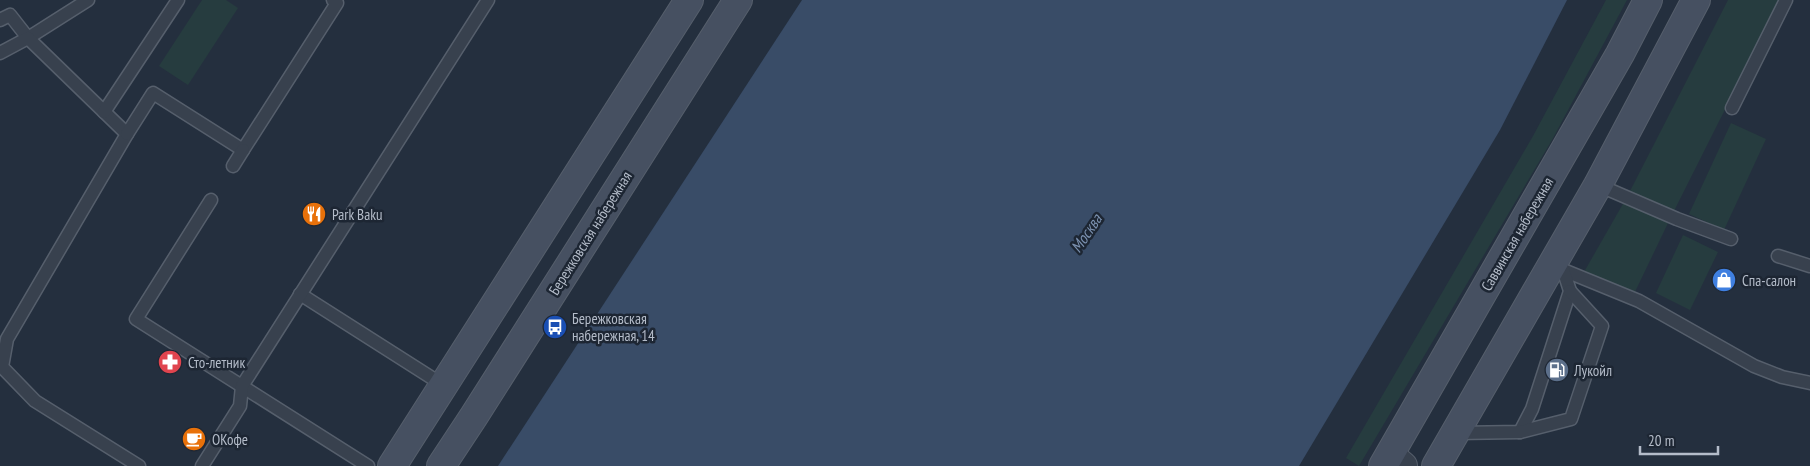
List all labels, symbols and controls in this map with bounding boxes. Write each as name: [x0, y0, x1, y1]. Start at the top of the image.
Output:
street label: Бережковская набережная: [544, 168, 636, 298]
street label: Саввинская набережная: [1477, 173, 1557, 294]
restaurant icon: Park Baku: [301, 201, 327, 227]
place label: Park Baku: [332, 205, 383, 224]
water label: Москва: [1066, 209, 1107, 256]
shop icon: Спа-салон: [1711, 267, 1737, 293]
place label: Спа-салон: [1742, 271, 1796, 290]
place label: Бережковская набережная, 14: [572, 309, 655, 345]
bus stop icon: Бережковская набережная, 14: [542, 314, 568, 340]
pharmacy icon: Сто-летник: [157, 349, 183, 375]
place label: Сто-летник: [188, 353, 245, 372]
fuel station icon: Лукойл: [1544, 357, 1570, 383]
place label: Лукойл: [1573, 361, 1612, 380]
scale bar: [1640, 424, 1718, 456]
cafe icon: ОКофе: [181, 426, 207, 452]
place label: ОКофе: [212, 430, 248, 449]
text: 20 m: [1648, 431, 1674, 450]

